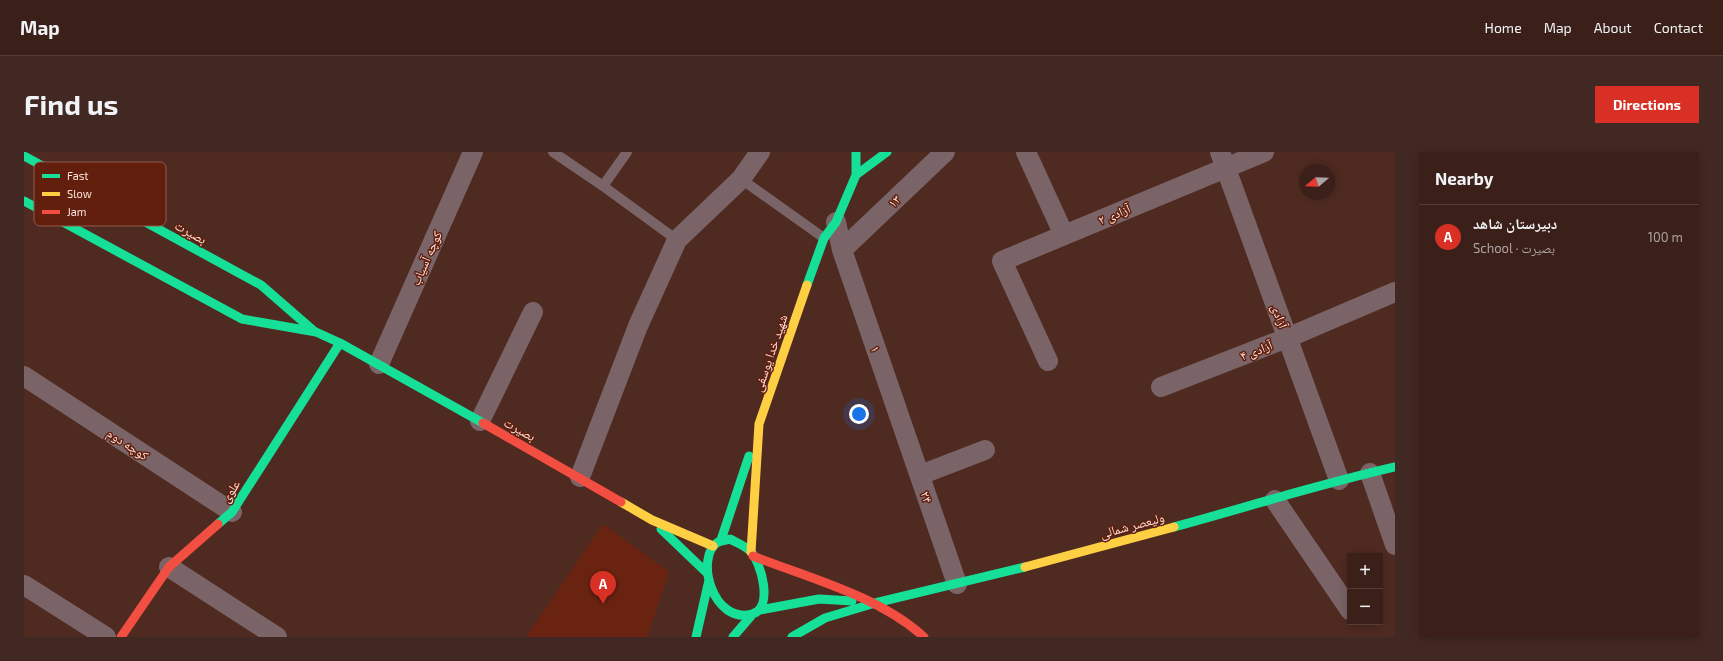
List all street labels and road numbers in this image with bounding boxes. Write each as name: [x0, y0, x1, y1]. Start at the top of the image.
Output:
street label: ۱۳: [884, 191, 904, 211]
street label: آزادی ۲: [1096, 200, 1134, 229]
street label: بصیرت: [172, 217, 210, 248]
street label: کوچه آسیاب: [407, 228, 446, 288]
street label: آزادی: [1267, 302, 1292, 331]
street label: شهید خدا یوسفی: [749, 312, 792, 394]
street label: آزادی ۴: [1238, 336, 1275, 364]
street label: ۱: [867, 344, 885, 354]
street label: بصیرت: [501, 414, 539, 445]
street label: کوچه دوم: [104, 425, 152, 464]
street label: علوی: [217, 476, 244, 506]
street label: ۲۴: [918, 489, 937, 505]
street label: ولیعصر شمالی: [1098, 509, 1166, 542]

